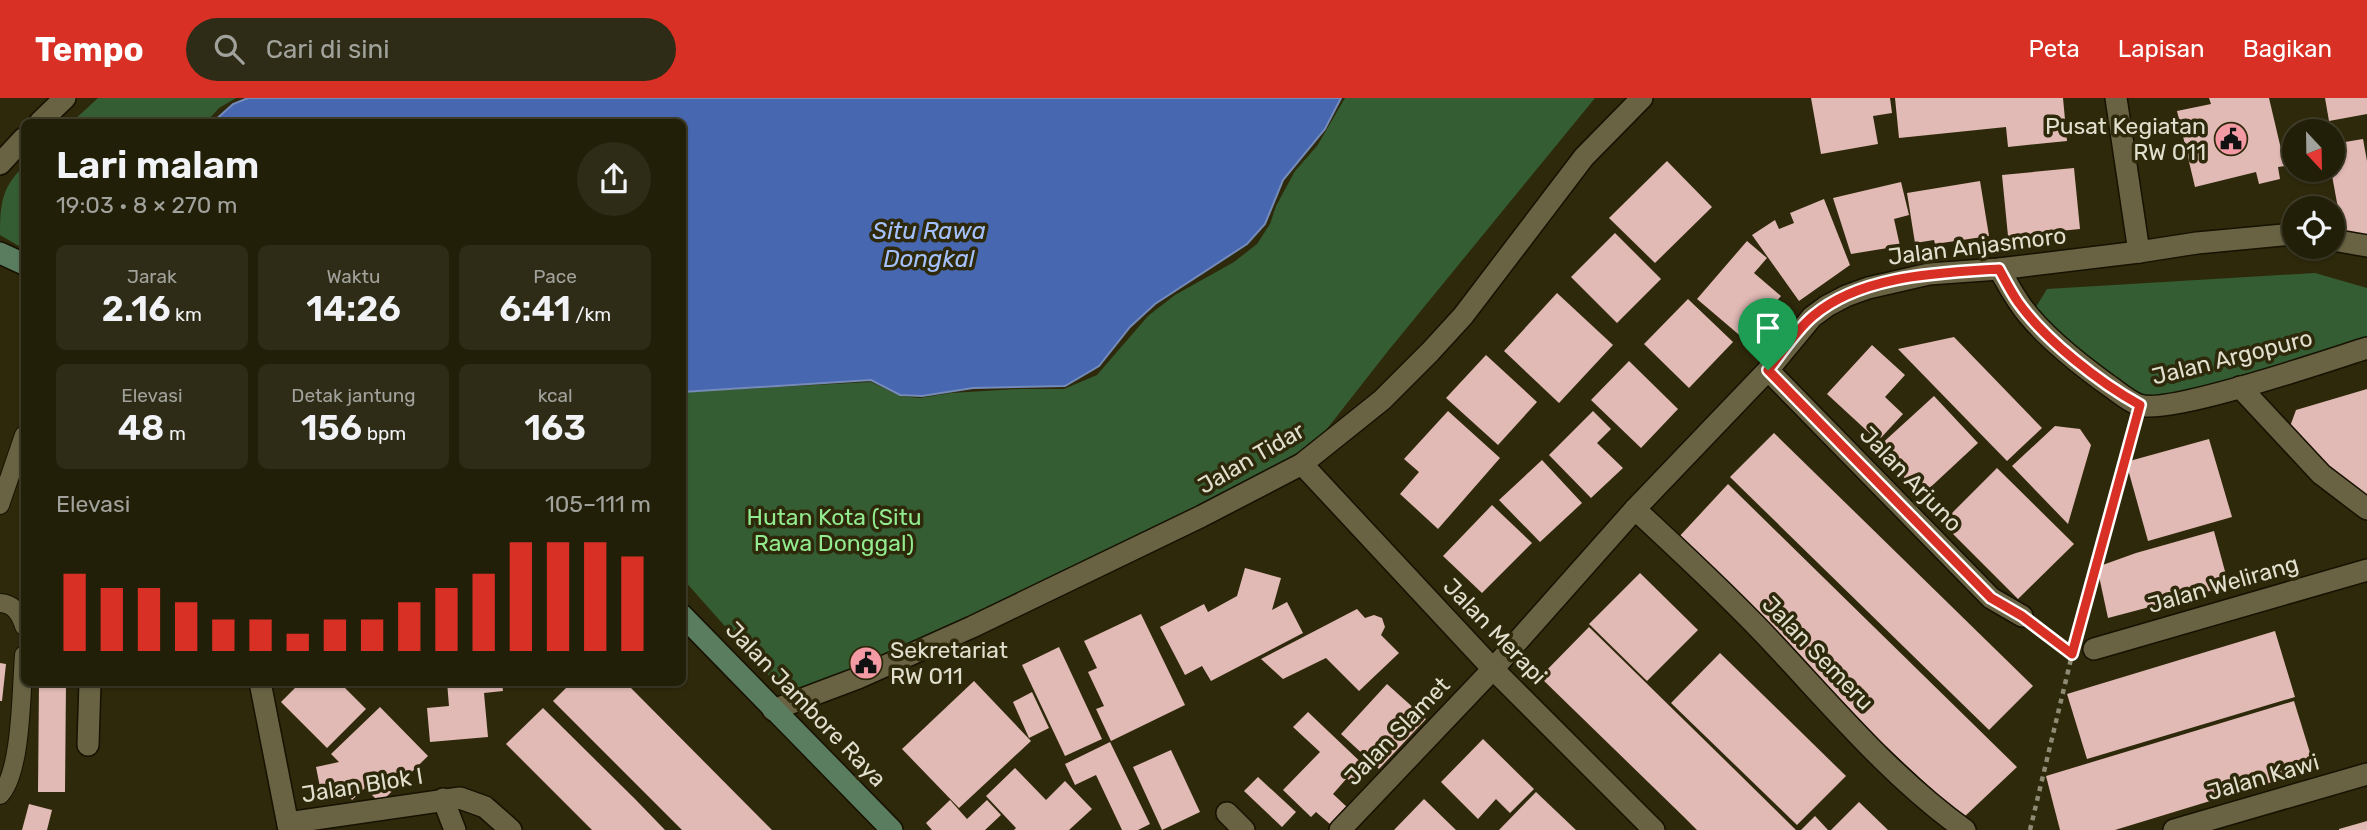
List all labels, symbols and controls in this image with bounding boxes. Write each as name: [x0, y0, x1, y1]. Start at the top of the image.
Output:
search box: [186, 18, 676, 81]
text: Tempo: [35, 30, 144, 69]
icon: search: [210, 30, 248, 68]
text: Cari di sini: [266, 34, 390, 65]
text: Peta: [2028, 35, 2080, 63]
text: Lapisan: [2118, 35, 2205, 63]
text: Bagikan: [2243, 35, 2332, 63]
place label: Pusat Kegiatan RW 011: [2045, 112, 2206, 166]
north arrow: [2282, 119, 2345, 182]
map controls: [2282, 119, 2345, 259]
public building icon: Pusat Kegiatan RW 011: [2212, 120, 2250, 158]
text: Lari malam: [56, 142, 259, 188]
button: share: [577, 142, 651, 216]
text: 19:03 · 8 × 270 m: [56, 191, 237, 219]
button: locate: [2282, 196, 2345, 259]
water label: Situ Rawa Dongkal: [872, 217, 986, 273]
street label: Jalan Anjasmoro: [1886, 221, 2068, 271]
text: Jarak: [127, 265, 177, 288]
text: Waktu: [327, 265, 380, 288]
text: Pace: [533, 265, 577, 288]
text: 2.16: [102, 288, 170, 330]
text: 14:26: [306, 288, 401, 330]
text: 6:41: [499, 288, 571, 330]
pin: [1738, 298, 1798, 370]
text: km: [170, 303, 202, 326]
text: /km: [571, 303, 611, 326]
icon: arrive: [1749, 309, 1787, 347]
street label: Jalan Argopuro: [2149, 324, 2315, 390]
text: Elevasi: [121, 384, 183, 407]
text: Detak jantung: [291, 384, 416, 407]
text: kcal: [538, 384, 573, 407]
text: 48: [118, 407, 164, 449]
text: 156: [301, 407, 362, 449]
text: 163: [524, 407, 586, 449]
street label: Jalan Tidar: [1193, 416, 1309, 500]
street label: Jalan Arjuno: [1854, 421, 1968, 537]
text: m: [164, 422, 186, 445]
text: bpm: [362, 422, 406, 445]
text: Elevasi: [56, 490, 130, 518]
text: 105–111 m: [545, 490, 651, 518]
park label: Hutan Kota (Situ Rawa Donggal): [746, 503, 922, 557]
street label: Jalan Welirang: [2144, 549, 2302, 619]
street label: Jalan Merapi: [1437, 572, 1553, 690]
street label: Jalan Semeru: [1756, 590, 1880, 716]
street label: Jalan Jambore Raya: [720, 615, 892, 793]
place label: Sekretariat RW 011: [890, 636, 1008, 690]
public building icon: Sekretariat RW 011: [847, 644, 885, 682]
street label: Jalan Slamet: [1338, 671, 1456, 791]
street label: Jalan Kawi: [2204, 748, 2322, 806]
street label: Jalan Blok I: [299, 762, 425, 808]

